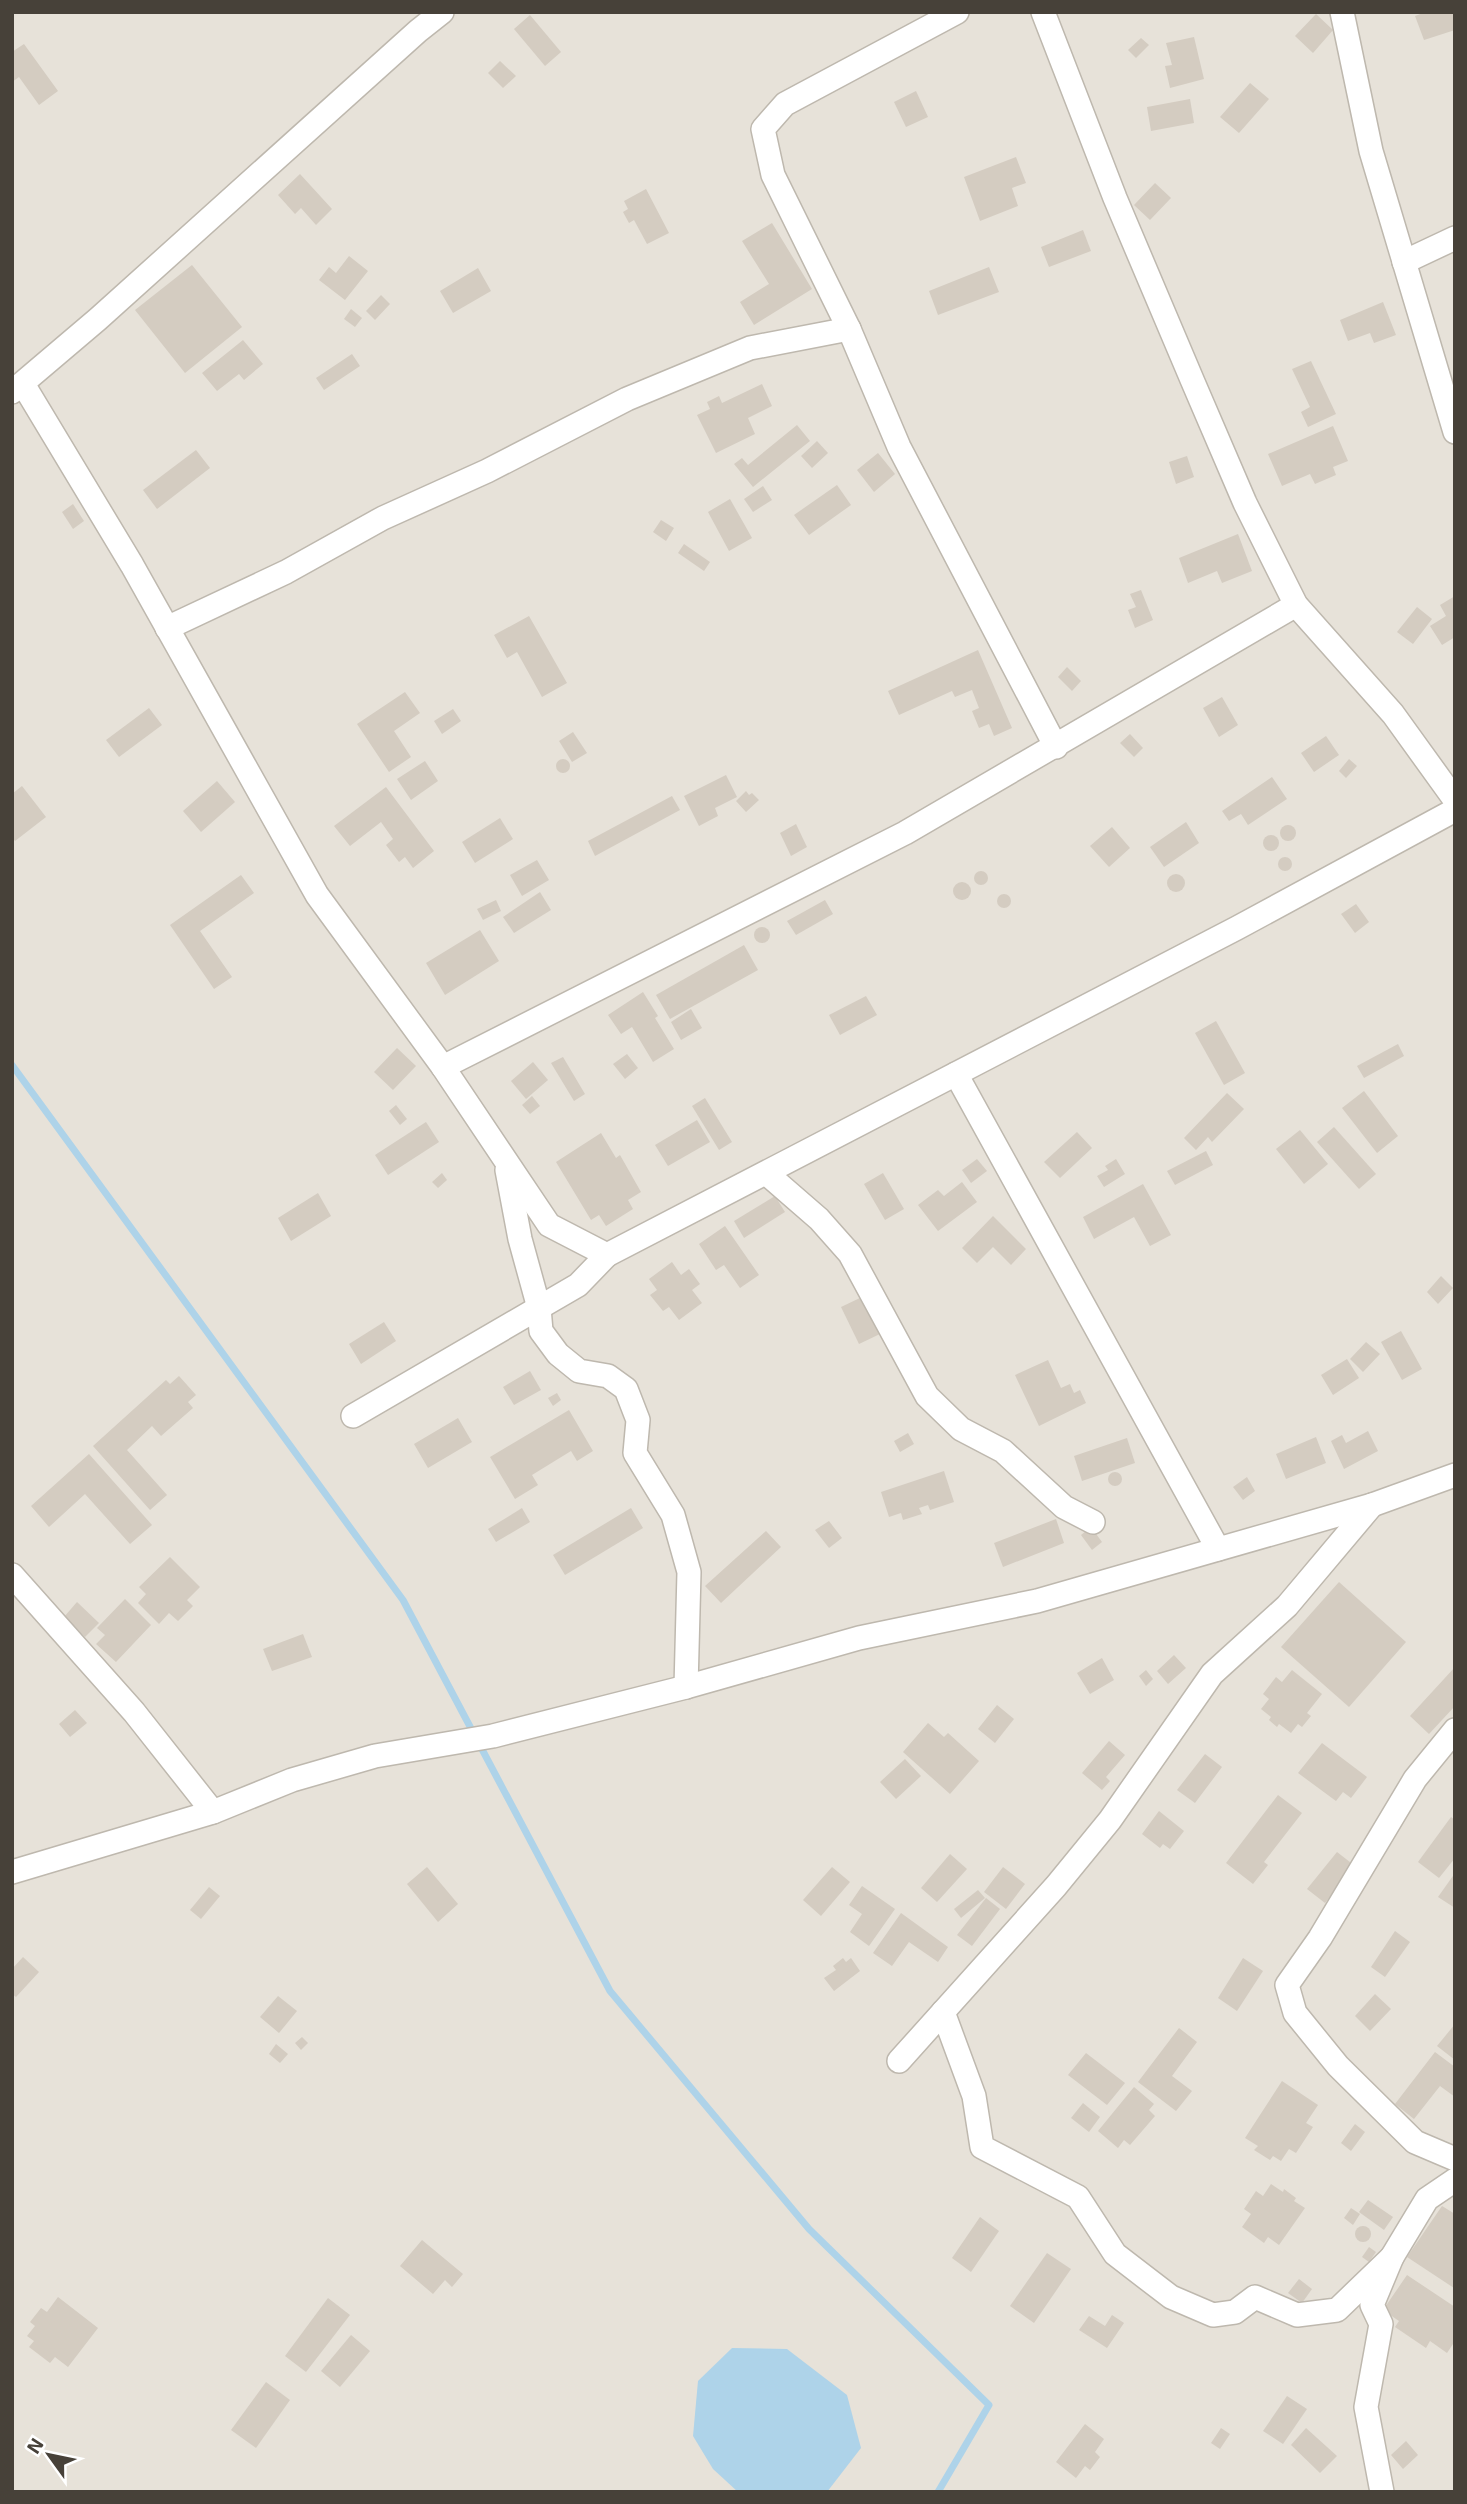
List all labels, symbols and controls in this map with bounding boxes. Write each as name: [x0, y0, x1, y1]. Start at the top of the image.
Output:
north arrow: [14, 2420, 84, 2490]
text: N: [21, 2433, 48, 2457]

